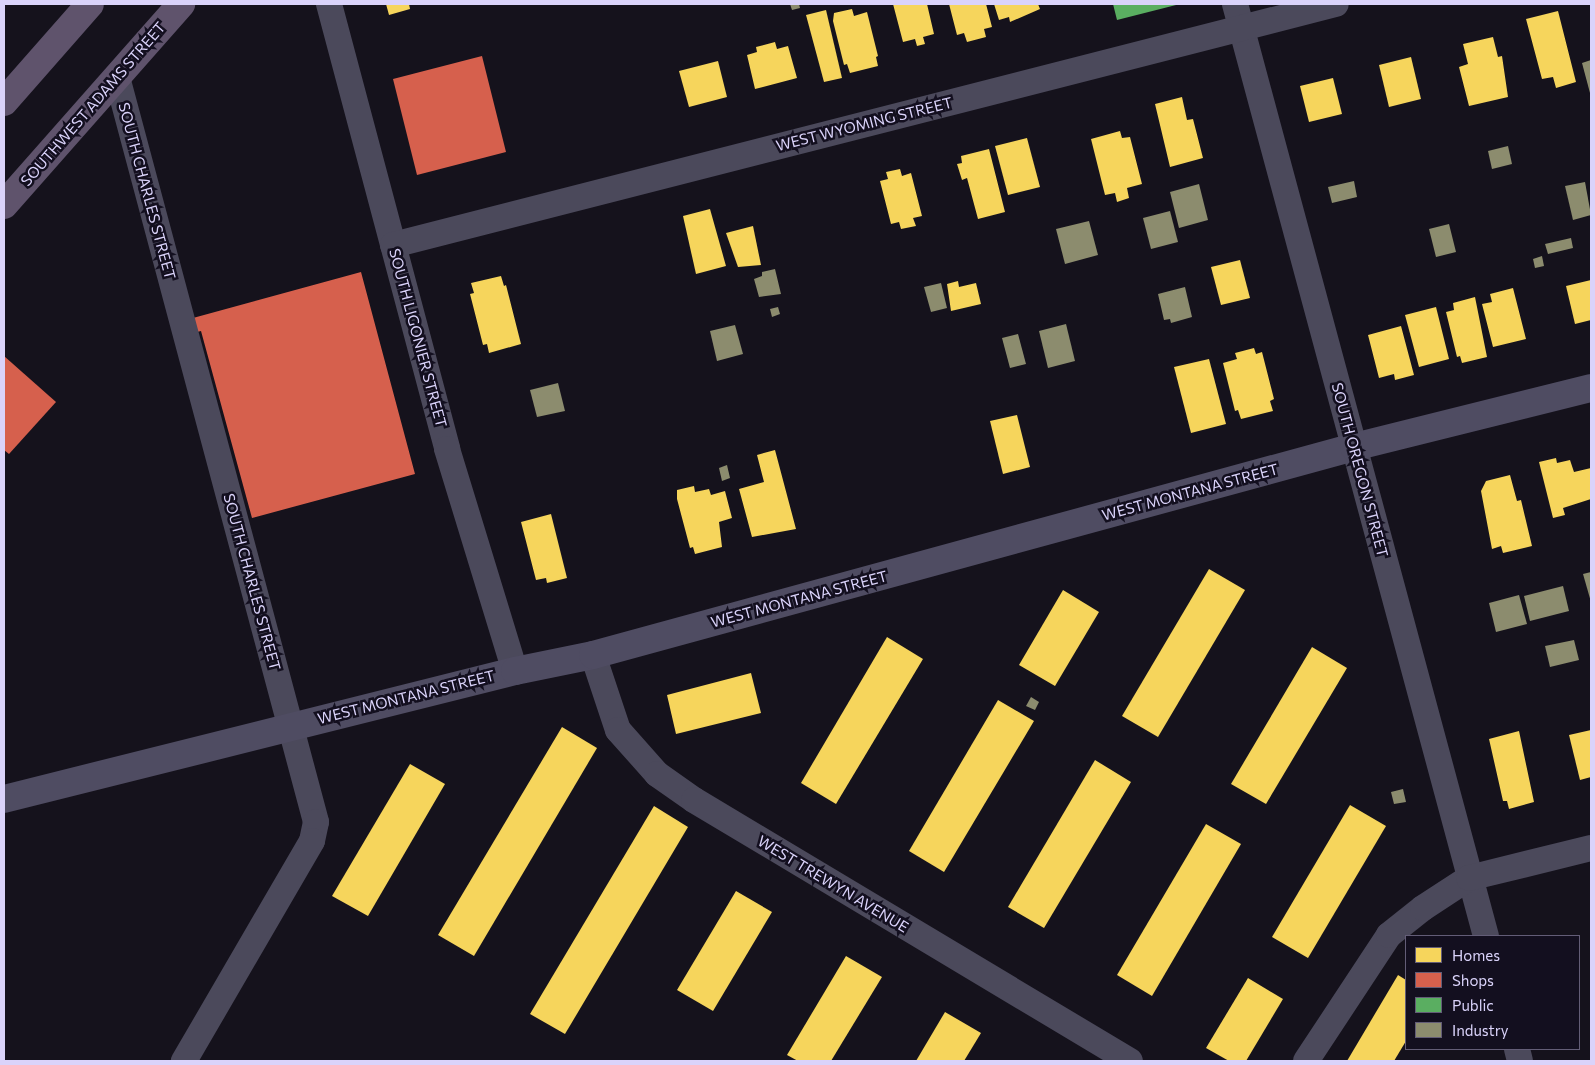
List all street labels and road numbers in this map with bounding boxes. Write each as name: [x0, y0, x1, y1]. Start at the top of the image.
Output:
street label: SOUTHWEST ADAMS STREET: [17, 18, 169, 190]
street label: WEST WYOMING STREET: [774, 93, 954, 155]
street label: SOUTH CHARLES STREET: [115, 101, 179, 281]
street label: SOUTH LIGONIER STREET: [385, 246, 451, 430]
street label: SOUTH OREGON STREET: [1328, 381, 1392, 559]
street label: WEST MONTANA STREET: [1100, 460, 1280, 524]
street label: SOUTH CHARLES STREET: [220, 492, 284, 672]
street label: WEST MONTANA STREET: [709, 567, 889, 631]
street label: WEST MONTANA STREET: [316, 666, 496, 728]
street label: WEST TREWYN AVENUE: [754, 832, 912, 936]

